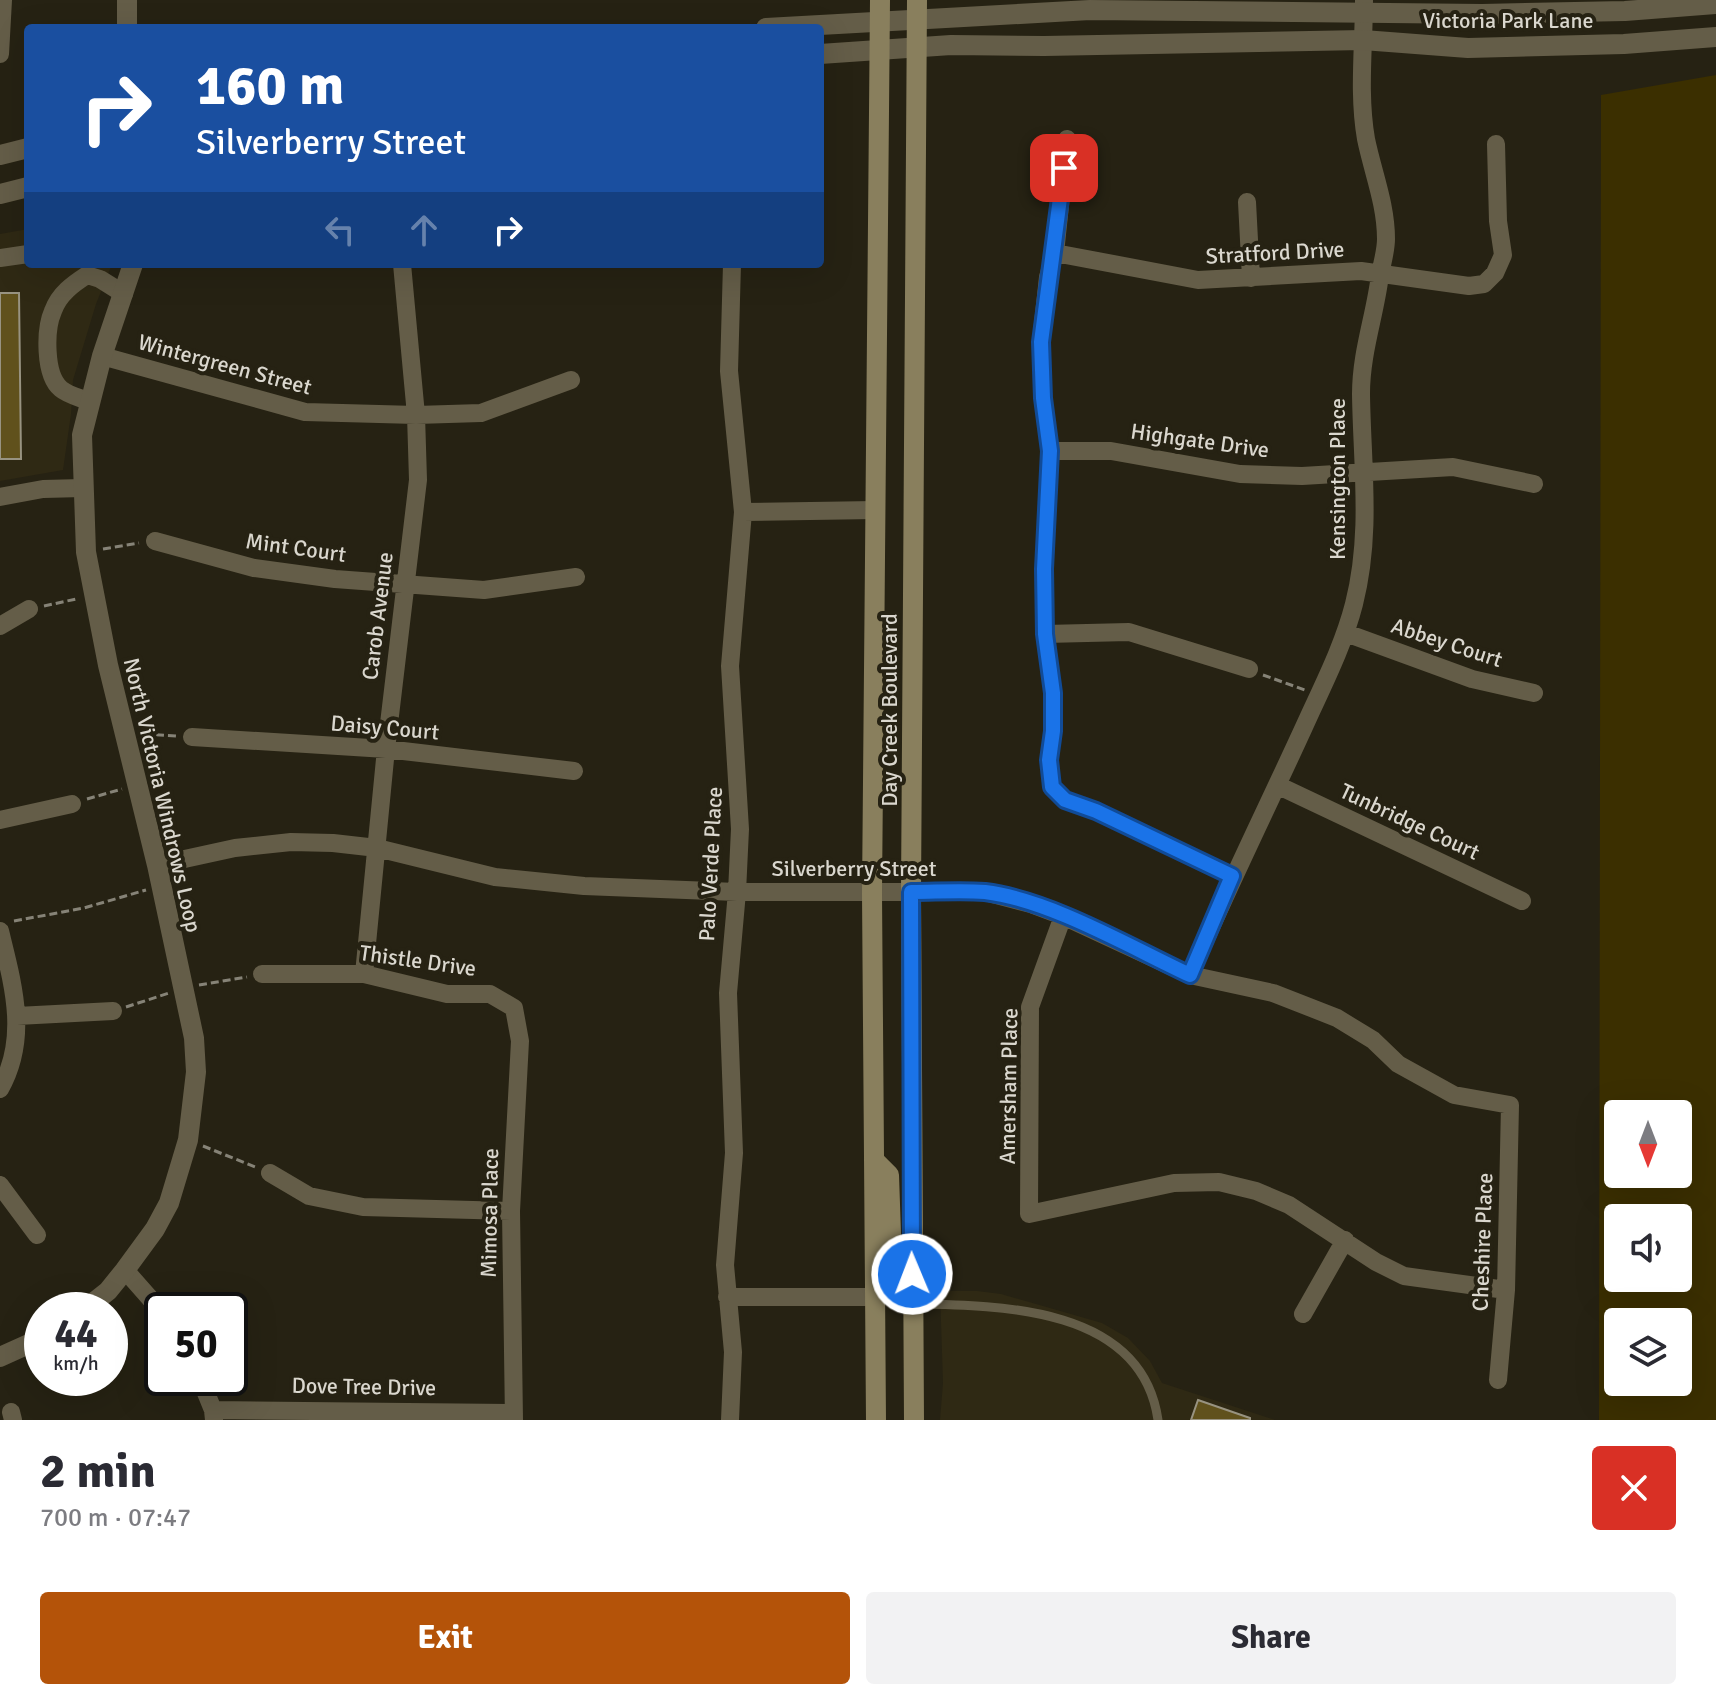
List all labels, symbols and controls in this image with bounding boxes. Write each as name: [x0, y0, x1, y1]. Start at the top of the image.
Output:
street label: Victoria Park Lane: [1423, 7, 1593, 34]
text: 160 m: [196, 51, 344, 120]
icon: right: [64, 56, 168, 160]
text: Silverberry Street: [196, 120, 466, 165]
pin: [1030, 134, 1098, 202]
icon: arrive: [1042, 146, 1086, 190]
icon: left: [318, 208, 362, 252]
icon: ahead: [402, 208, 446, 252]
icon: right: [486, 208, 530, 252]
street label: Stratford Drive: [1205, 235, 1345, 270]
street label: Wintergreen Street: [135, 328, 315, 401]
street label: Kensington Place: [1324, 398, 1351, 560]
street label: Highgate Drive: [1129, 417, 1271, 464]
street label: Mint Court: [244, 527, 348, 568]
street label: Carob Avenue: [356, 551, 399, 682]
street label: Abbey Court: [1388, 612, 1506, 673]
street label: Day Creek Boulevard: [876, 613, 903, 807]
street label: North Victoria Windrows Loop: [118, 655, 207, 935]
street label: Daisy Court: [330, 709, 441, 746]
street label: Tunbridge Court: [1336, 777, 1484, 866]
street label: Palo Verde Place: [693, 786, 728, 942]
street label: Silverberry Street: [771, 855, 937, 882]
street label: Thistle Drive: [358, 939, 478, 982]
street label: Amersham Place: [994, 1008, 1023, 1164]
north arrow: [1604, 1100, 1692, 1188]
map controls: [1604, 1100, 1692, 1396]
street label: Mimosa Place: [475, 1148, 504, 1278]
street label: Cheshire Place: [1467, 1172, 1498, 1312]
button: sound: [1604, 1204, 1692, 1292]
position arrow: [870, 1232, 954, 1316]
speed limit sign: 50: [144, 1292, 248, 1396]
button: layers: [1604, 1308, 1692, 1396]
text: 44: [54, 1309, 98, 1359]
text: km/h: [53, 1351, 99, 1376]
street label: Dove Tree Drive: [291, 1372, 436, 1401]
text: 2 min: [40, 1442, 156, 1501]
button: close: [1592, 1446, 1676, 1530]
text: 700 m · 07:47: [40, 1502, 191, 1534]
button: Exit: [40, 1592, 850, 1684]
button: Share: [866, 1592, 1676, 1684]

